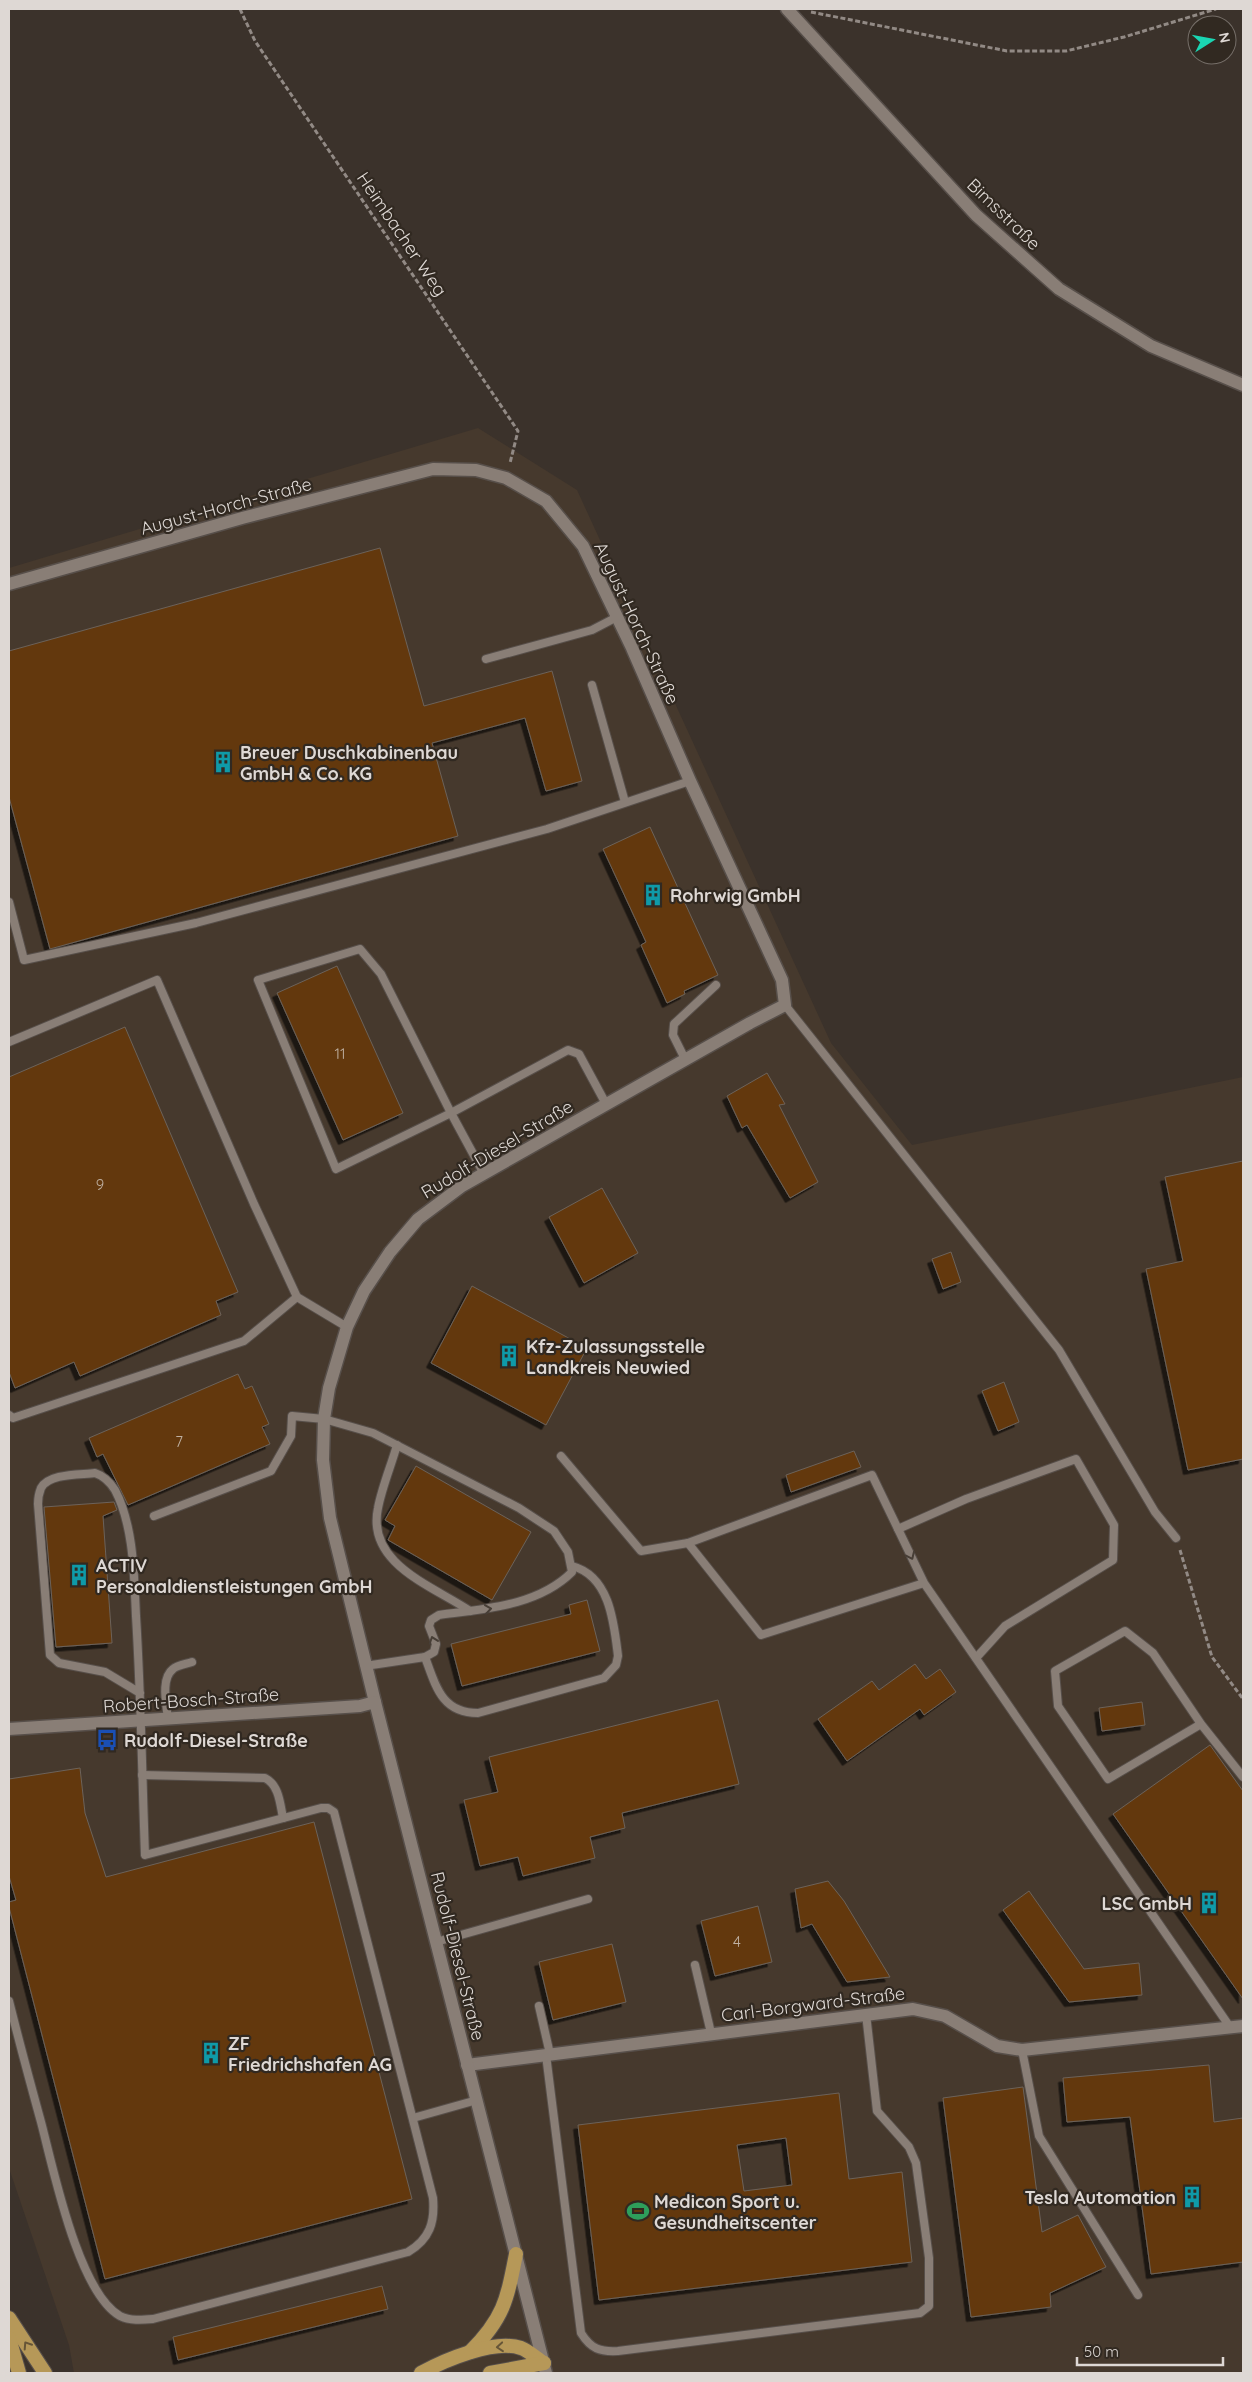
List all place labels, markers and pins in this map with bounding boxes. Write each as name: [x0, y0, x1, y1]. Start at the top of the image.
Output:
place label: Breuer Duschkabinenbau GmbH & Co. KG: [240, 741, 458, 785]
building icon: Breuer Duschkabinenbau GmbH & Co. KG: [210, 749, 236, 775]
building icon: Rohrwig GmbH: [640, 882, 666, 908]
place label: Rohrwig GmbH: [670, 884, 801, 907]
place label: Kfz-Zulassungsstelle Landkreis Neuwied: [526, 1335, 705, 1379]
building icon: Kfz-Zulassungsstelle Landkreis Neuwied: [496, 1343, 522, 1369]
place label: ACTIV Personaldienstleistungen GmbH: [96, 1554, 372, 1598]
building icon: ACTIV Personaldienstleistungen GmbH: [66, 1562, 92, 1588]
bus stop icon: Rudolf-Diesel-Straße: [94, 1727, 120, 1753]
place label: Rudolf-Diesel-Straße: [124, 1729, 308, 1752]
building icon: LSC GmbH: [1196, 1890, 1222, 1916]
place label: LSC GmbH: [1101, 1892, 1192, 1915]
place label: ZF Friedrichshafen AG: [228, 2032, 392, 2076]
building icon: ZF Friedrichshafen AG: [198, 2040, 224, 2066]
building icon: Tesla Automation: [1179, 2184, 1205, 2210]
place label: Tesla Automation: [1025, 2186, 1176, 2209]
place label: Medicon Sport u. Gesundheitscenter: [654, 2190, 817, 2234]
sports icon: Medicon Sport u. Gesundheitscenter: [625, 2198, 651, 2224]

